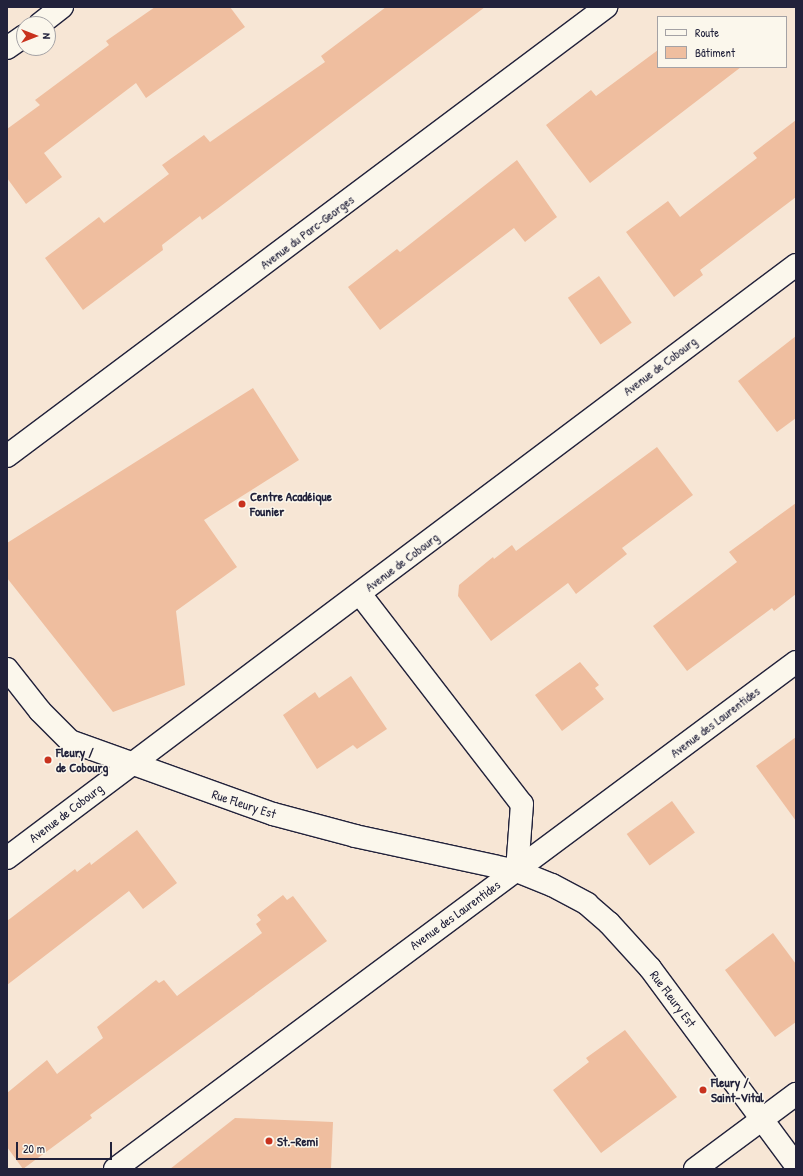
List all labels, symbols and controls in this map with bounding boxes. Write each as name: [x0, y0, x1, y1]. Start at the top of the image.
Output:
north arrow: [16, 16, 56, 56]
legend: [657, 16, 787, 68]
text: Route: [695, 24, 719, 41]
text: N: [40, 33, 54, 39]
text: Bâtiment: [695, 44, 735, 61]
street label: Avenue du Parc-Georges: [257, 192, 357, 272]
street label: Avenue de Cobourg: [620, 333, 700, 399]
place label: Centre Acadéique Founier: [250, 489, 332, 520]
marker: Centre Acadéique Founier: [237, 499, 247, 509]
street label: Avenue de Cobourg: [362, 529, 442, 595]
street label: Avenue des Laurentides: [667, 683, 763, 761]
place label: Fleury / de Cobourg: [56, 745, 108, 776]
marker: Fleury / de Cobourg: [43, 755, 53, 765]
street label: Avenue de Cobourg: [26, 780, 106, 846]
street label: Rue Fleury Est: [210, 786, 278, 822]
street label: Avenue des Laurentides: [407, 877, 503, 953]
street label: Rue Fleury Est: [647, 968, 699, 1030]
place label: Fleury / Saint-Vital: [711, 1075, 764, 1106]
marker: Fleury / Saint-Vital: [698, 1085, 708, 1095]
place label: St.-Remi: [277, 1133, 318, 1149]
scale bar: [18, 1134, 114, 1160]
marker: St.-Remi: [264, 1136, 274, 1146]
text: 20 m: [23, 1140, 45, 1157]

